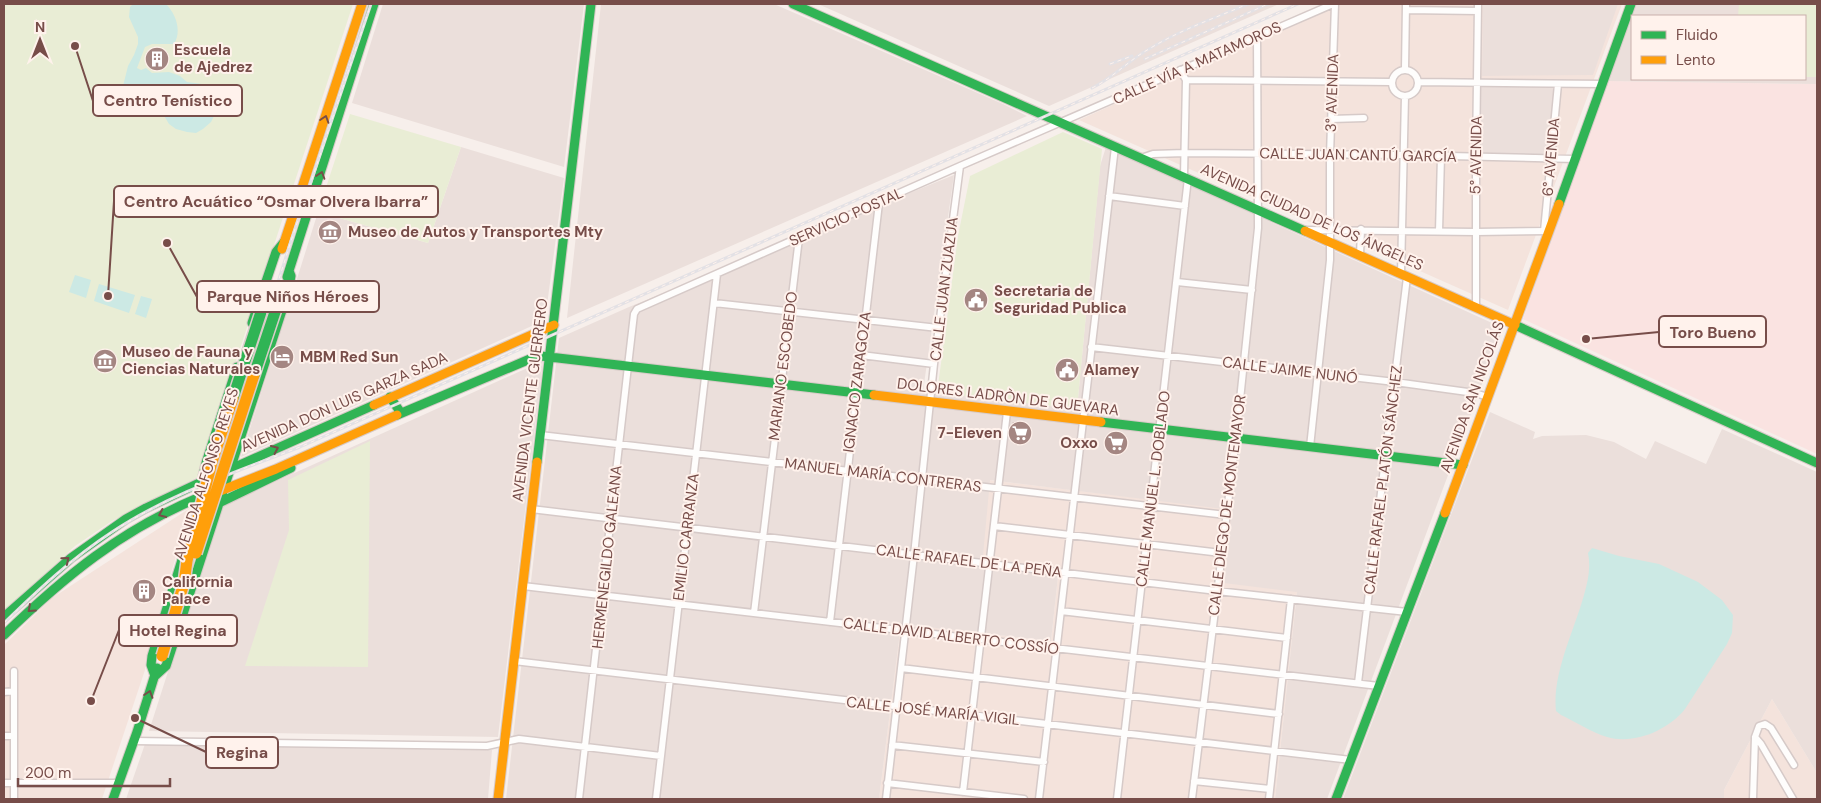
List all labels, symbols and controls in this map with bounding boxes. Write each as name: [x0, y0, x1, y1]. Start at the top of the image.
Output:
north arrow: [15, 15, 65, 65]
legend: [1631, 15, 1806, 80]
street label: CALLE VÍA A MATAMOROS: [1110, 17, 1285, 109]
text: N: [35, 18, 45, 36]
text: Fluido: [1676, 25, 1718, 45]
place label: Escuela de Ajedrez: [174, 40, 252, 77]
building icon: Escuela de Ajedrez: [144, 46, 170, 72]
text: Lento: [1676, 50, 1715, 70]
street label: 3° AVENIDA: [1321, 53, 1343, 133]
callout: Centro Tenístico: [93, 85, 242, 116]
text: Centro Tenístico: [103, 90, 233, 111]
one-way arrow: [319, 115, 329, 123]
street label: 5° AVENIDA: [1465, 115, 1487, 195]
street label: 6° AVENIDA: [1538, 117, 1564, 197]
street label: CALLE JUAN CANTÚ GARCÍA: [1259, 143, 1457, 167]
street label: AVENIDA CIUDAD DE LOS ÁNGELES: [1198, 159, 1427, 275]
one-way arrow: [315, 171, 325, 179]
street label: SERVICIO POSTAL: [786, 183, 906, 251]
callout: Centro Acuático “Osmar Olvera Ibarra”: [114, 186, 438, 217]
text: Centro Acuático “Osmar Olvera Ibarra”: [124, 191, 428, 212]
street label: CALLE JUAN ZUAZUA: [925, 216, 963, 362]
museum icon: Museo de Autos y Transportes Mty: [317, 219, 343, 245]
place label: Museo de Autos y Transportes Mty: [348, 222, 603, 242]
callout: Parque Niños Héroes: [197, 281, 379, 312]
place label: Secretaria de Seguridad Publica: [994, 281, 1127, 318]
text: Parque Niños Héroes: [207, 286, 369, 307]
public building icon: Secretaria de Seguridad Publica: [963, 287, 989, 313]
street label: MARIANO ESCOBEDO: [764, 290, 802, 442]
street label: AVENIDA VICENTE GUERRERO: [508, 297, 552, 503]
street label: IGNACIO ZARAGOZA: [838, 310, 876, 454]
callout: Toro Bueno: [1659, 316, 1766, 347]
street label: AVENIDA SAN NICOLÁS: [1435, 318, 1509, 476]
text: Toro Bueno: [1669, 322, 1757, 343]
place label: Museo de Fauna y Ciencias Naturales: [122, 342, 260, 379]
hotel icon: MBM Red Sun: [269, 344, 295, 370]
street label: AVENIDA DON LUIS GARZA SADA: [237, 347, 451, 457]
place label: MBM Red Sun: [300, 347, 399, 367]
museum icon: Museo de Fauna y Ciencias Naturales: [92, 348, 118, 374]
street label: CALLE JAIME NUNÓ: [1221, 352, 1359, 388]
public building icon: Alamey: [1054, 357, 1080, 383]
place label: Alamey: [1084, 360, 1139, 380]
street label: CALLE RAFAEL PLATÓN SÁNCHEZ: [1359, 364, 1407, 596]
street label: DOLORES LADRÒN DE GUEVARA: [896, 373, 1120, 421]
street label: AVENIDA ALFONSO REYES: [169, 385, 243, 563]
street label: CALLE MANUEL L. DOBLADO: [1131, 390, 1175, 588]
street label: CALLE DIEGO DE MONTEMAYOR: [1204, 393, 1250, 617]
supermarket icon: 7-Eleven: [1007, 420, 1033, 446]
place label: 7-Eleven: [938, 423, 1002, 443]
supermarket icon: Oxxo: [1103, 430, 1129, 456]
place label: Oxxo: [1060, 433, 1098, 453]
one-way arrow: [270, 445, 279, 455]
street label: MANUEL MARÍA CONTRERAS: [783, 453, 983, 497]
street label: HERMENEGILDO GALEANA: [587, 464, 627, 650]
street label: EMILIO CARRANZA: [668, 472, 704, 602]
one-way arrow: [158, 508, 167, 518]
street label: CALLE RAFAEL DE LA PEÑA: [875, 540, 1063, 582]
one-way arrow: [60, 558, 69, 566]
place label: California Palace: [162, 572, 233, 609]
building icon: California Palace: [131, 578, 157, 604]
one-way arrow: [27, 603, 36, 612]
street label: CALLE DAVID ALBERTO COSSÍO: [842, 613, 1060, 659]
callout: Hotel Regina: [119, 615, 237, 646]
text: Hotel Regina: [129, 620, 227, 641]
one-way arrow: [144, 690, 154, 699]
street label: CALLE JOSÉ MARÍA VIGIL: [845, 692, 1021, 730]
callout: Regina: [206, 737, 278, 768]
text: Regina: [216, 742, 268, 763]
scale bar: [18, 756, 170, 788]
text: 200 m: [25, 763, 71, 783]

